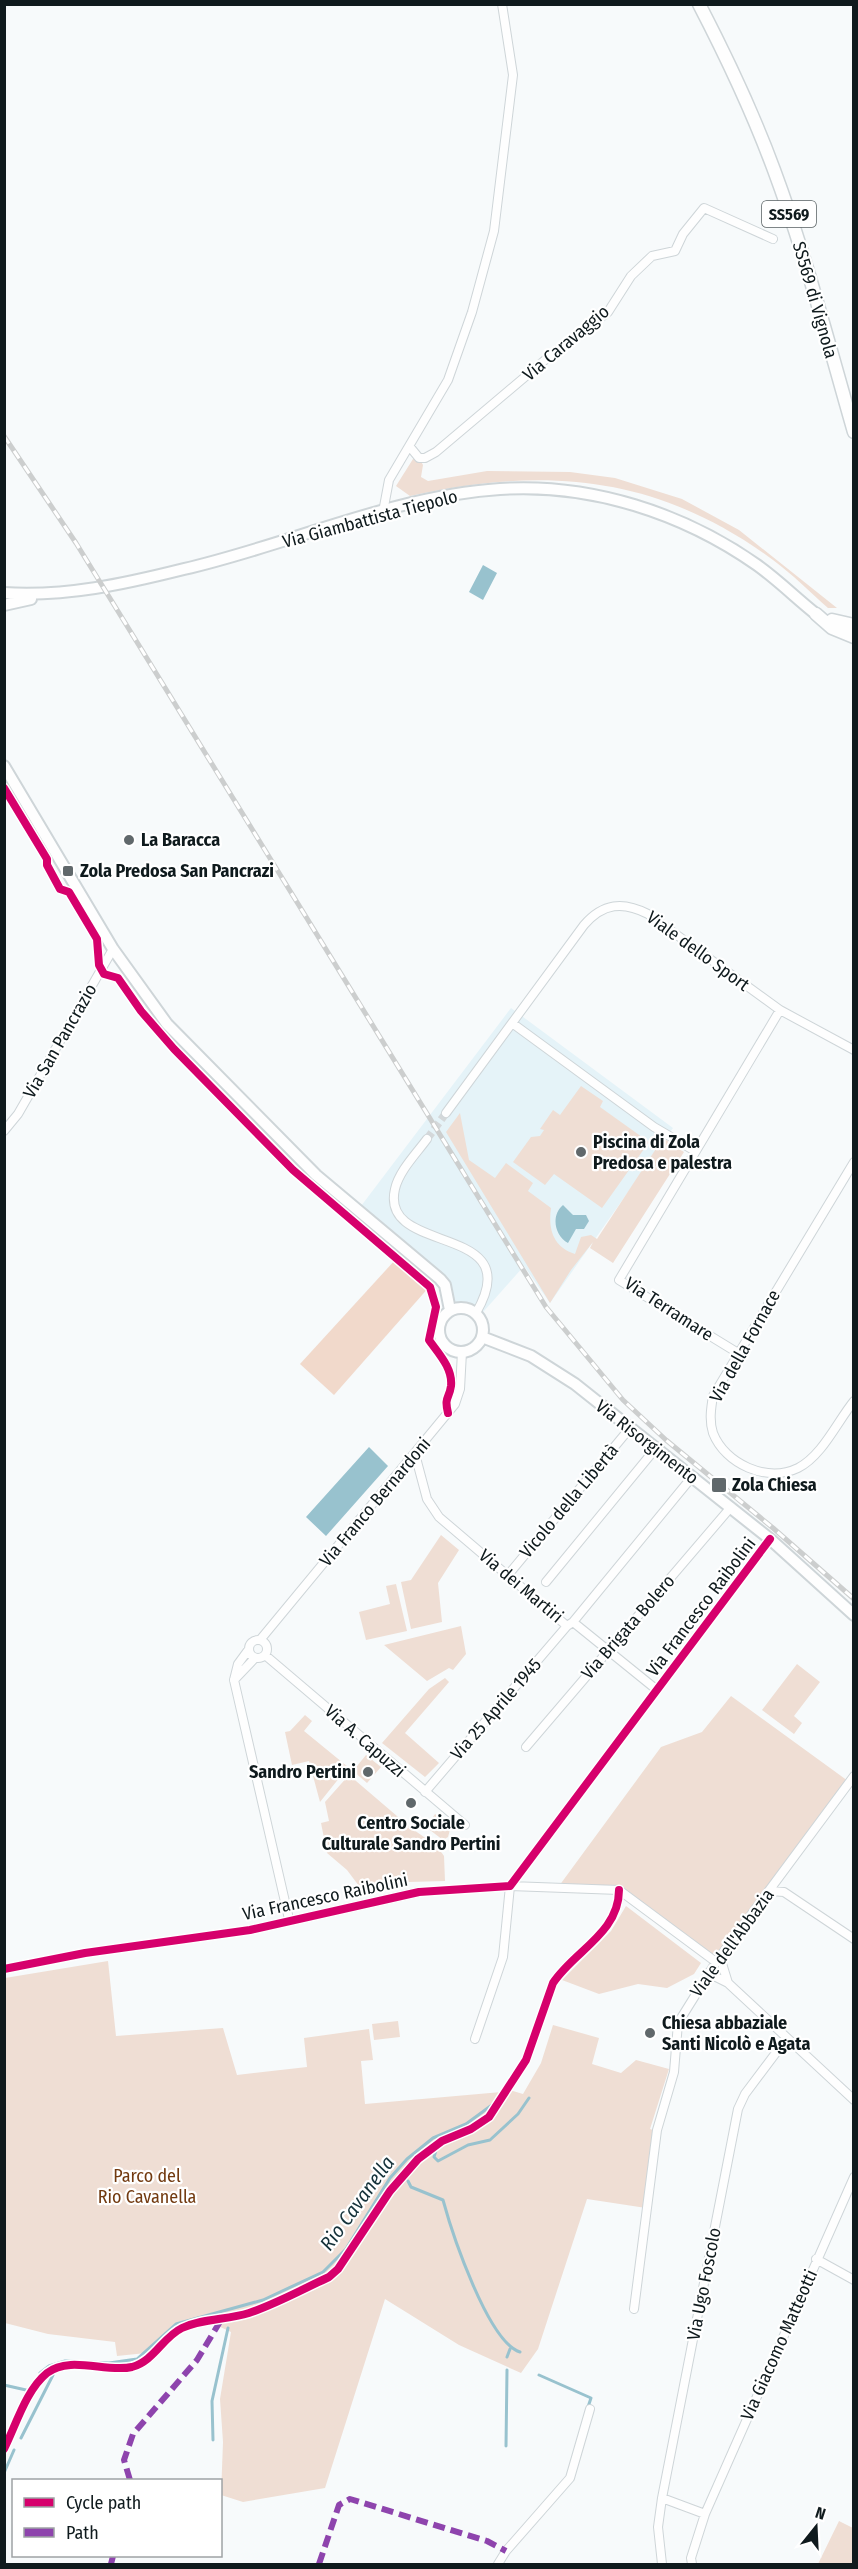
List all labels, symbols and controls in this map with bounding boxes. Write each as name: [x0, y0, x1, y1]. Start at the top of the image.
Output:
road number: SS569: [762, 201, 816, 227]
street label: SS569 di Vignola: [788, 239, 842, 361]
street label: Via Caravaggio: [518, 300, 614, 386]
street label: Via Giambattista Tiepolo: [280, 485, 460, 553]
place label: La Baracca: [141, 829, 220, 851]
marker: La Baracca: [122, 833, 136, 847]
place label: Zola Predosa San Pancrazi: [80, 860, 274, 882]
marker: Zola Predosa San Pancrazi: [61, 864, 75, 878]
street label: Viale dello Sport: [642, 906, 754, 996]
street label: Via San Pancrazio: [18, 980, 102, 1102]
place label: Piscina di Zola Predosa e palestra: [593, 1131, 732, 1174]
marker: Piscina di Zola Predosa e palestra: [574, 1145, 588, 1159]
street label: Via Terramare: [621, 1272, 717, 1346]
street label: Via della Fornace: [705, 1286, 785, 1406]
street label: Via Risorgimento: [591, 1395, 703, 1489]
street label: Via Franco Bernardoni: [315, 1433, 435, 1571]
street label: Vicolo della Libertà: [515, 1440, 623, 1562]
place label: Zola Chiesa: [732, 1474, 817, 1496]
marker: Zola Chiesa: [710, 1476, 728, 1494]
street label: Via Francesco Raibolini: [642, 1533, 760, 1681]
street label: Via dei Martiri: [474, 1544, 568, 1628]
street label: Via Brigata Bolero: [577, 1570, 679, 1684]
street label: Via 25 Aprile 1945: [446, 1654, 546, 1764]
street label: Via A. Capuzzi: [320, 1700, 410, 1782]
place label: Sandro Pertini: [249, 1761, 356, 1783]
marker: Sandro Pertini: [361, 1765, 375, 1779]
marker: Centro Sociale Culturale Sandro Pertini: [404, 1796, 418, 1810]
place label: Centro Sociale Culturale Sandro Pertini: [322, 1812, 500, 1855]
street label: Via Francesco Raibolini: [240, 1869, 410, 1925]
street label: Viale dell'Abbazia: [685, 1884, 779, 2002]
place label: Chiesa abbaziale Santi Nicolò e Agata: [662, 2012, 810, 2055]
marker: Chiesa abbaziale Santi Nicolò e Agata: [643, 2026, 657, 2040]
water label: Rio Cavanella: [315, 2151, 399, 2255]
park label: Parco del Rio Cavanella: [98, 2165, 197, 2208]
street label: Via Ugo Foscolo: [682, 2226, 726, 2342]
street label: Via Giacomo Matteotti: [736, 2266, 822, 2424]
legend: [12, 2479, 222, 2557]
text: Cycle path: [66, 2492, 141, 2514]
north arrow: [786, 2497, 846, 2557]
text: N: [813, 2503, 828, 2524]
text: Path: [66, 2522, 99, 2544]

